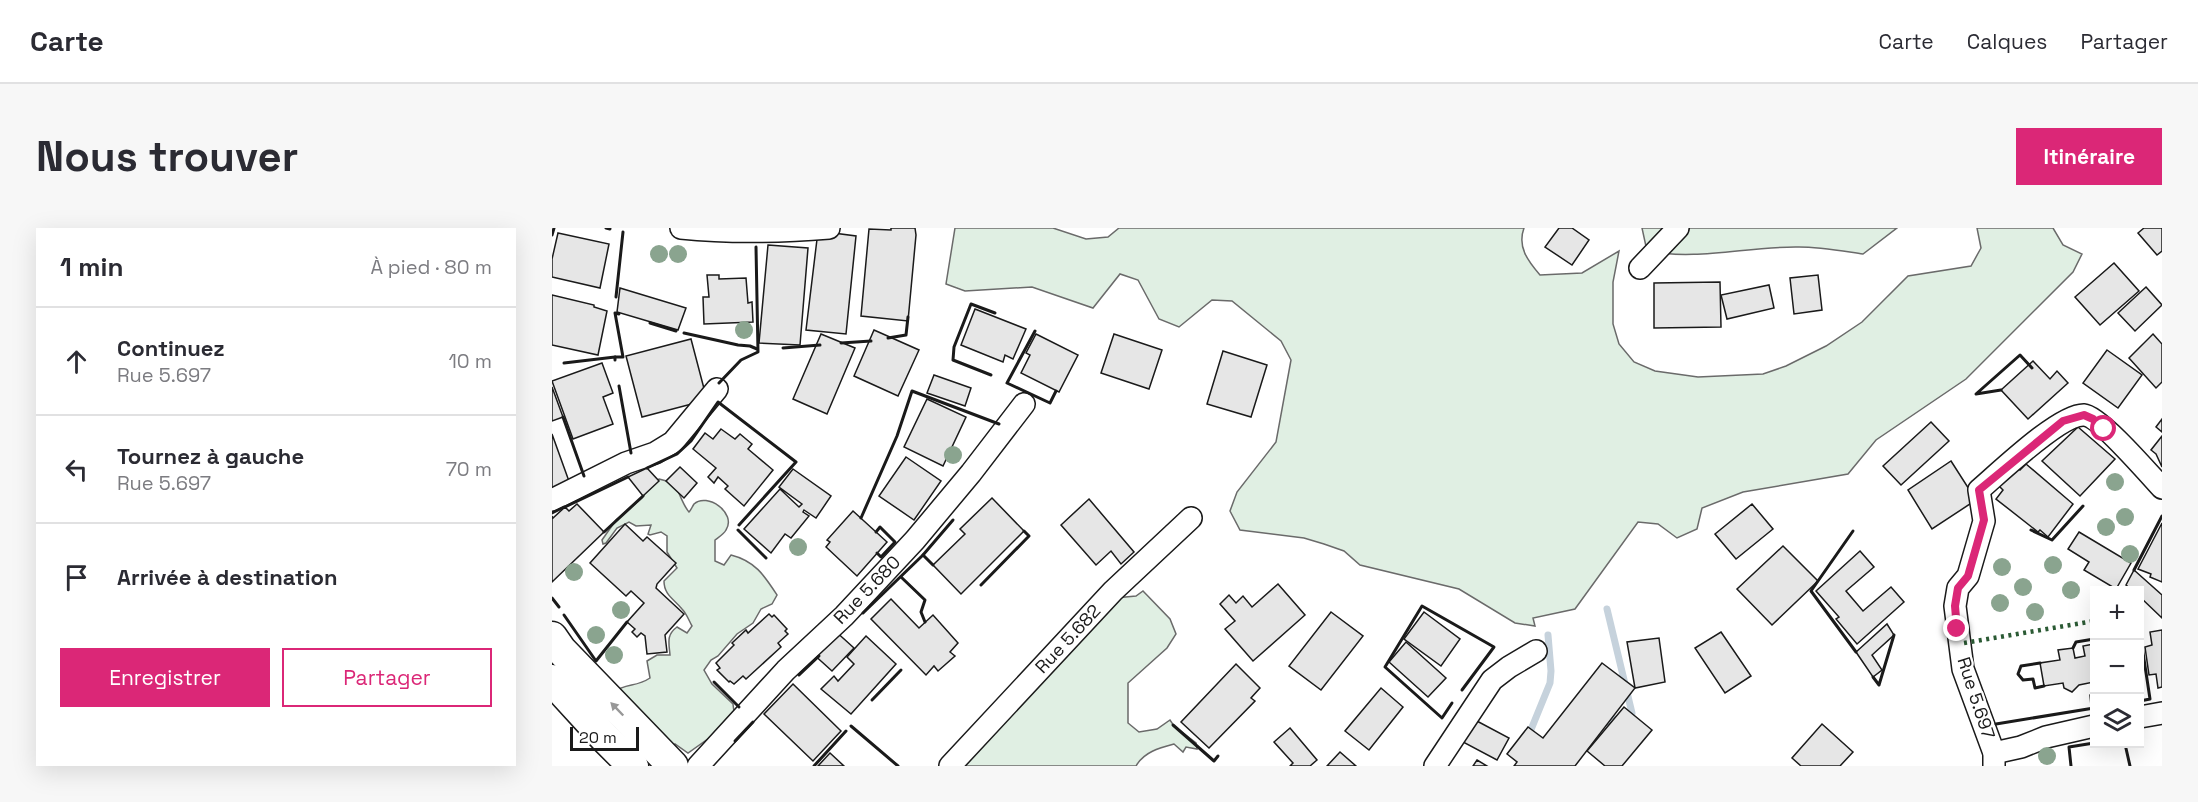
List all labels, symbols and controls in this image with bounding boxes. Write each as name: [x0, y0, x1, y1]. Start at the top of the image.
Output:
text: Carte: [30, 23, 104, 59]
text: Carte: [1879, 28, 1934, 55]
text: Calques: [1967, 28, 2047, 55]
text: Partager: [2080, 28, 2168, 55]
button: Itinéraire: [2016, 128, 2162, 185]
text: Nous trouver: [36, 130, 298, 183]
text: 1 min: [60, 250, 124, 284]
text: À pied · 80 m: [370, 254, 492, 280]
text: Continuez: [117, 334, 225, 362]
icon: ahead: [60, 345, 93, 378]
text: 10 m: [448, 348, 492, 374]
text: Rue 5.697: [117, 362, 211, 388]
route start: [2090, 415, 2116, 441]
text: Tournez à gauche: [117, 442, 304, 470]
icon: left: [60, 453, 93, 486]
text: 70 m: [446, 456, 492, 482]
text: Rue 5.697: [117, 470, 211, 496]
street label: Rue 5.680: [828, 551, 905, 629]
icon: arrive: [60, 561, 93, 594]
text: Arrivée à destination: [117, 563, 338, 591]
map controls: [2090, 586, 2144, 748]
button: +: [2090, 586, 2144, 640]
street label: Rue 5.682: [1030, 599, 1105, 678]
route end: [1943, 615, 1969, 641]
button: −: [2090, 640, 2144, 694]
button: Enregistrer: [60, 648, 270, 707]
button: Partager: [282, 648, 492, 707]
street label: Rue 5.697: [1952, 654, 2000, 742]
button: layers: [2090, 694, 2144, 748]
one-way arrow: [610, 703, 624, 717]
scale bar: [570, 724, 639, 752]
text: 20 m: [579, 727, 617, 748]

